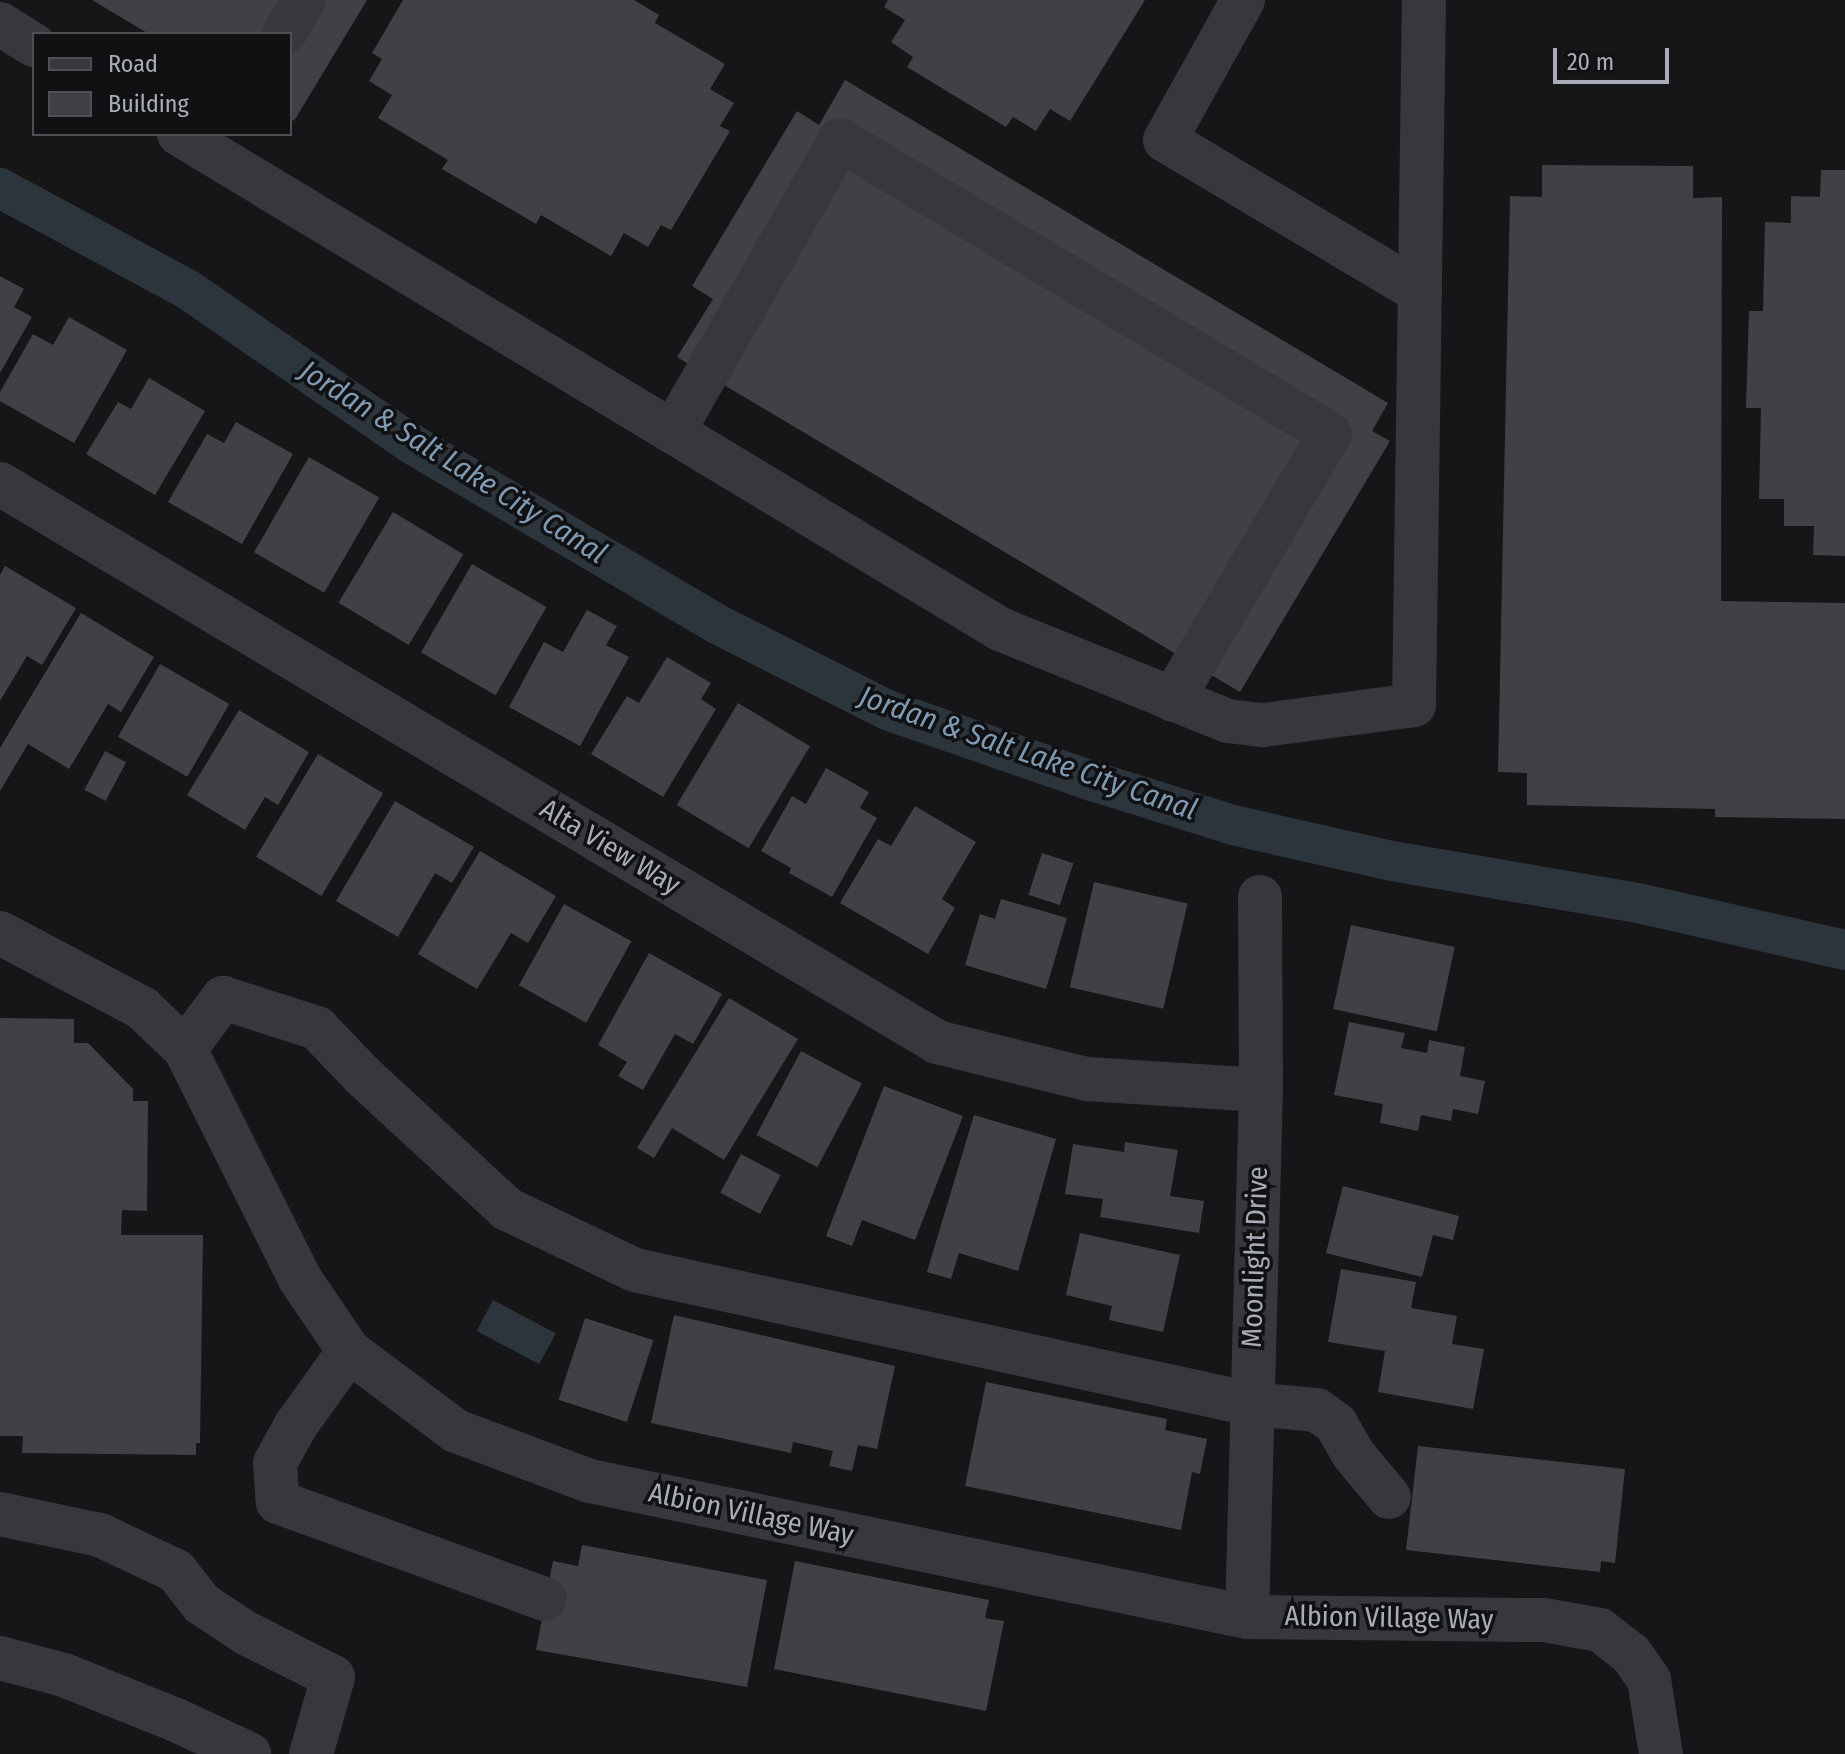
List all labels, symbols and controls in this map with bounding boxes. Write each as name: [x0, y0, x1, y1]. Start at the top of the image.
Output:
legend: [32, 32, 292, 136]
scale bar: [1557, 32, 1673, 82]
text: 20 m: [1567, 48, 1614, 76]
text: Road: [108, 50, 158, 78]
text: Building: [108, 90, 189, 118]
water label: Jordan & Salt Lake City Canal: [293, 353, 613, 571]
water label: Jordan & Salt Lake City Canal: [854, 678, 1202, 828]
street label: Alta View Way: [534, 792, 686, 902]
street label: Moonlight Drive: [1235, 1166, 1275, 1348]
street label: Albion Village Way: [646, 1476, 856, 1552]
street label: Albion Village Way: [1284, 1599, 1494, 1637]

